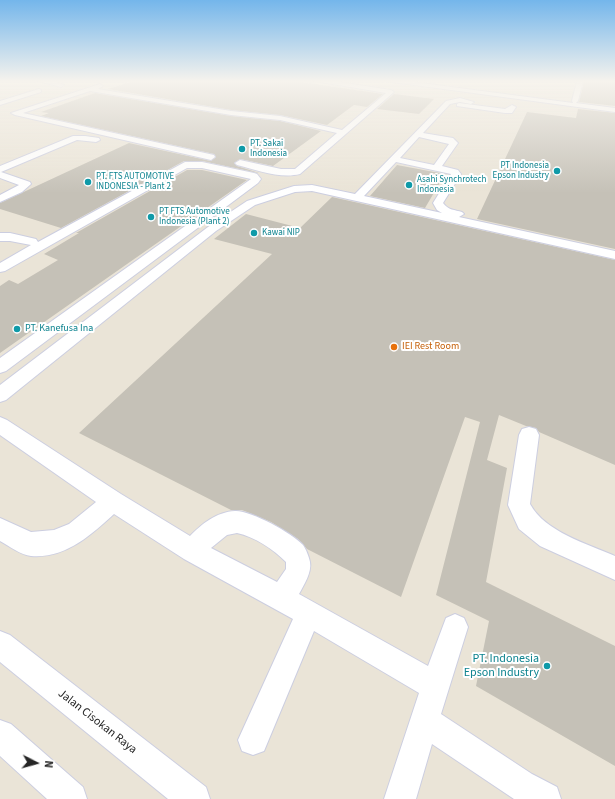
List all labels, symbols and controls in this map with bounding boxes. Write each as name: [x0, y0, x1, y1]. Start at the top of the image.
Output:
place label: PT. Sakai Indonesia: [250, 139, 287, 160]
marker: PT. Sakai Indonesia: [237, 144, 247, 154]
place label: PT Indonesia Epson Industry: [493, 161, 549, 182]
marker: PT Indonesia Epson Industry: [552, 166, 562, 176]
place label: PT. FTS AUTOMOTIVE INDONESIA - Plant 2: [96, 172, 174, 193]
place label: Asahi Synchrotech Indonesia: [417, 175, 486, 196]
marker: PT. FTS AUTOMOTIVE INDONESIA - Plant 2: [83, 177, 93, 187]
marker: Asahi Synchrotech Indonesia: [404, 180, 414, 190]
place label: PT FTS Automotive Indonesia (Plant 2): [159, 207, 230, 228]
marker: PT FTS Automotive Indonesia (Plant 2): [146, 212, 156, 222]
marker: Kawai NIP: [249, 228, 259, 238]
place label: Kawai NIP: [262, 228, 300, 238]
place label: PT. Kanefusa Ina: [25, 323, 93, 335]
marker: PT. Kanefusa Ina: [12, 324, 22, 334]
place label: IEI Rest Room: [402, 341, 459, 353]
marker: IEI Rest Room: [389, 342, 399, 352]
place label: PT. Indonesia Epson Industry: [464, 652, 539, 680]
marker: PT. Indonesia Epson Industry: [542, 661, 552, 671]
street label: Jalan Cisokan Raya: [55, 687, 139, 757]
north arrow: [16, 743, 56, 783]
text: N: [41, 760, 56, 769]

